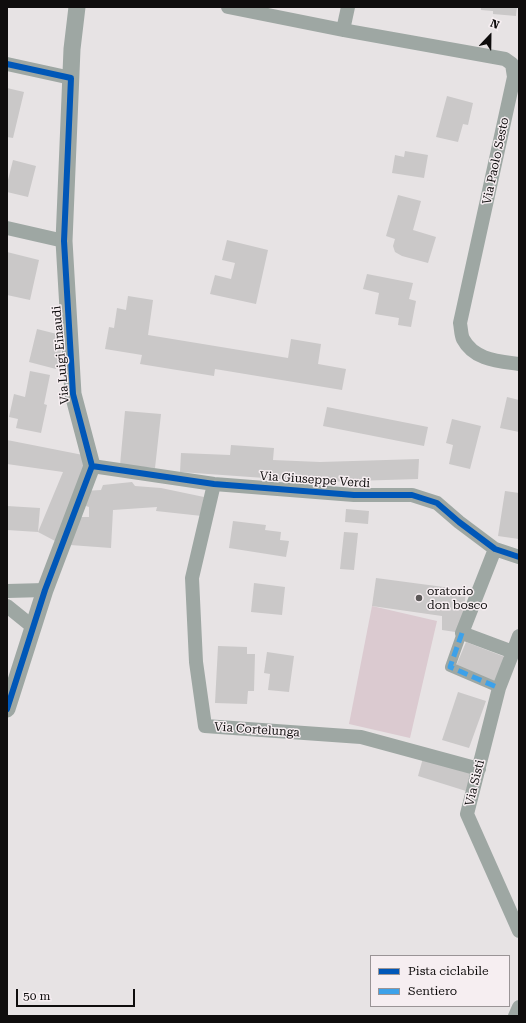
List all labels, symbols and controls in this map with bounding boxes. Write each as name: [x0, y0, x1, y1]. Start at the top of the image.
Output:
north arrow: [470, 16, 510, 56]
text: N: [488, 17, 501, 32]
street label: Via Paolo Sesto: [480, 116, 512, 206]
street label: Via Luigi Einaudi: [50, 305, 72, 405]
street label: Via Giuseppe Verdi: [259, 469, 371, 491]
place label: oratorio don bosco: [427, 584, 488, 612]
marker: oratorio don bosco: [414, 593, 424, 603]
street label: Via Cortelunga: [214, 720, 300, 740]
street label: Via Sisti: [462, 758, 488, 808]
legend: [370, 955, 510, 1007]
text: Pista ciclabile: [408, 964, 489, 978]
scale bar: [18, 981, 137, 1007]
text: Sentiero: [408, 984, 457, 998]
text: 50 m: [23, 989, 50, 1003]

